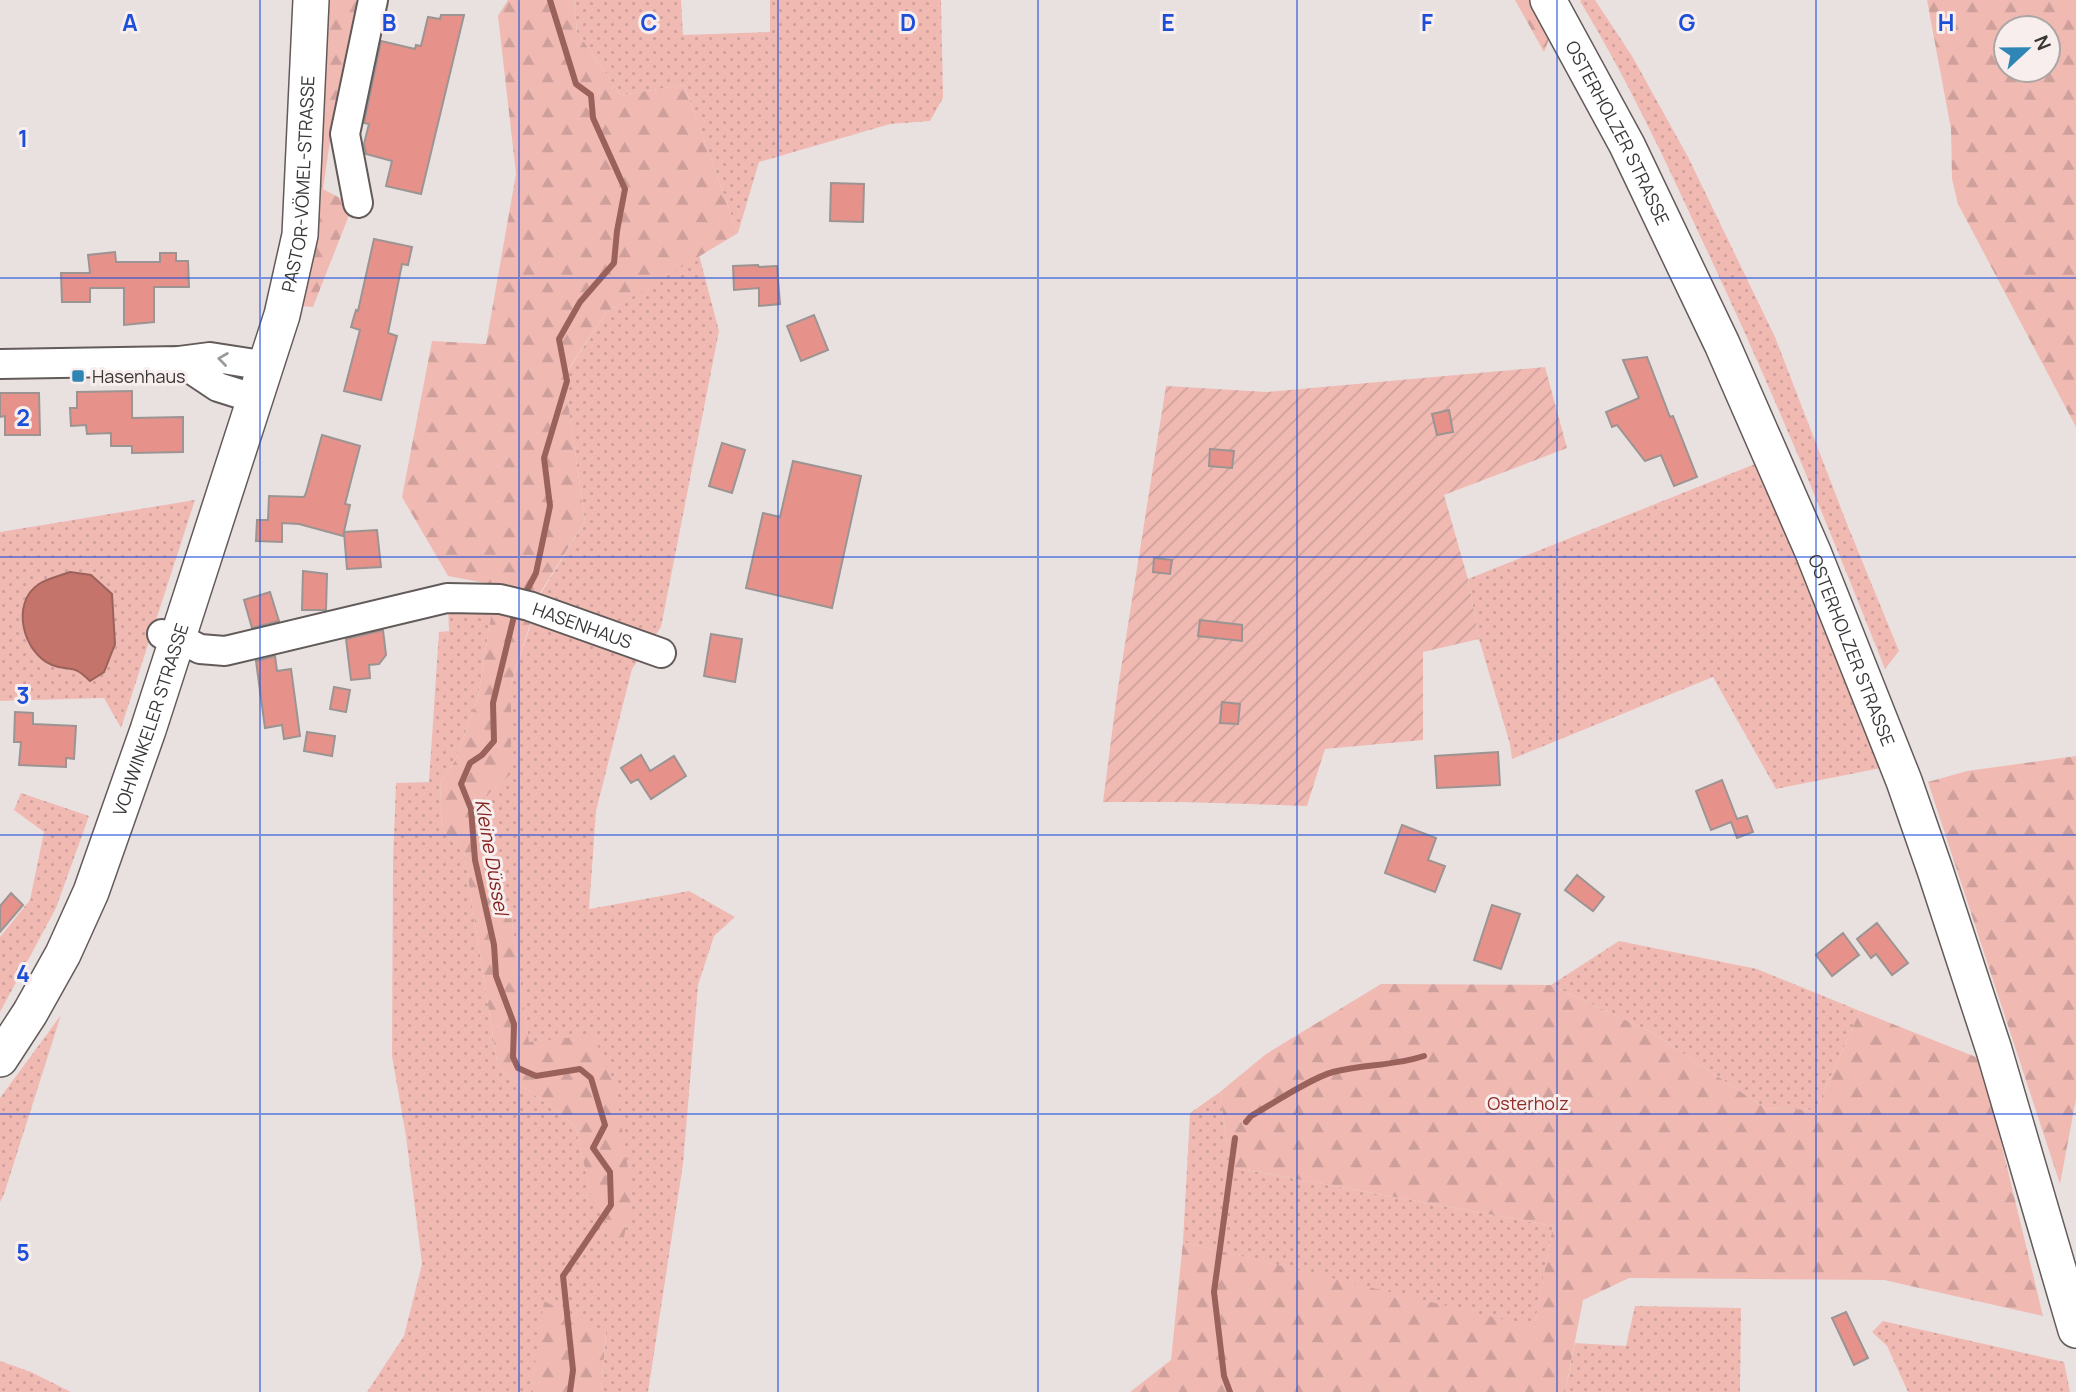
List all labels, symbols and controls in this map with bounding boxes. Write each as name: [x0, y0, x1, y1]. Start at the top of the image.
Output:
text: A: [122, 6, 138, 38]
text: B: [382, 6, 396, 38]
text: C: [641, 6, 658, 38]
text: D: [900, 6, 916, 38]
text: E: [1161, 6, 1175, 38]
text: F: [1421, 6, 1433, 38]
text: G: [1679, 6, 1696, 38]
text: H: [1938, 6, 1954, 38]
north arrow: [1992, 14, 2062, 84]
text: N: [2028, 31, 2057, 54]
street label: OSTERHOLZER STRASSE: [1560, 36, 1675, 229]
street label: PASTOR-VÖMEL-STRASSE: [276, 75, 319, 294]
text: 1: [18, 122, 28, 154]
one-way arrow: [217, 352, 229, 367]
place label: Hasenhaus: [92, 364, 186, 388]
marker: Hasenhaus: [70, 368, 86, 384]
text: 2: [16, 401, 30, 433]
street label: OSTERHOLZER STRASSE: [1803, 550, 1901, 749]
street label: HASENHAUS: [530, 596, 635, 654]
street label: VOHWINKELER STRASSE: [107, 620, 194, 819]
text: 3: [16, 679, 30, 711]
water label: Kleine Düssel: [469, 797, 515, 919]
text: 4: [16, 957, 30, 989]
park label: Osterholz: [1487, 1091, 1569, 1115]
text: 5: [16, 1236, 30, 1268]

